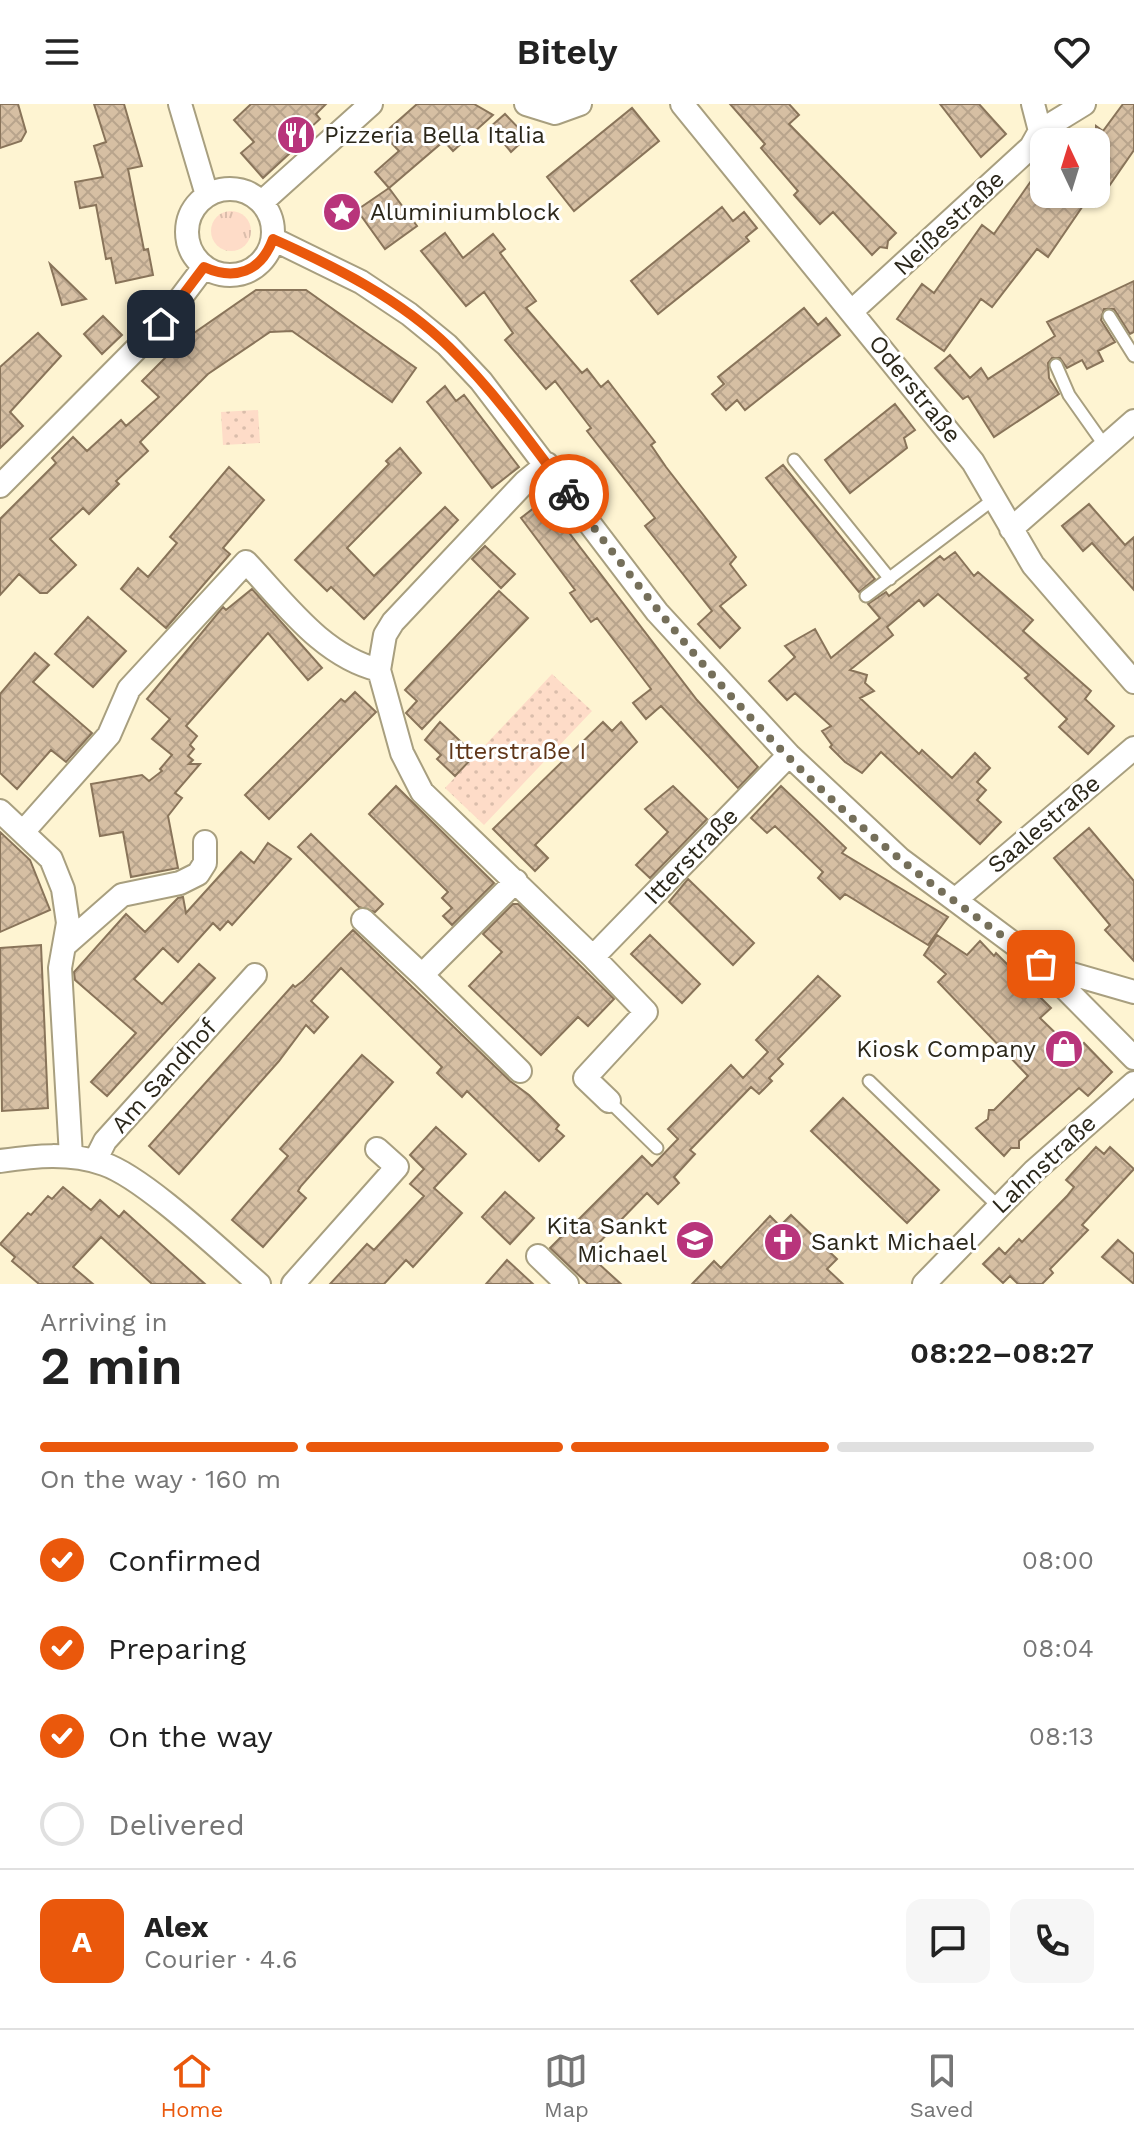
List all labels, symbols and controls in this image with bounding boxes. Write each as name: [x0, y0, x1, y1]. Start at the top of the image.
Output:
icon: menu: [40, 30, 84, 74]
icon: heart: [1050, 30, 1094, 74]
text: Bitely: [516, 31, 618, 73]
restaurant icon: Pizzeria Bella Italia: [275, 114, 317, 156]
place label: Pizzeria Bella Italia: [324, 121, 545, 149]
north arrow: [1030, 128, 1110, 208]
map controls: [1030, 128, 1110, 208]
street label: Neißestraße: [888, 165, 1010, 281]
place icon: Aluminiumblock: [321, 191, 363, 233]
place label: Aluminiumblock: [370, 198, 560, 226]
pin: [127, 290, 195, 358]
icon: home: [139, 302, 183, 346]
street label: Oderstraße: [863, 329, 967, 449]
courier: [529, 454, 609, 534]
icon: bike: [547, 472, 591, 516]
park label: Itterstraße I: [448, 737, 586, 765]
street label: Saalestraße: [982, 769, 1106, 879]
street label: Itterstraße: [638, 802, 744, 910]
pin: [1007, 930, 1075, 998]
icon: bag: [1019, 942, 1063, 986]
street label: Am Sandhof: [105, 1013, 223, 1139]
shop icon: Kiosk Company: [1043, 1028, 1085, 1070]
place label: Kiosk Company: [856, 1035, 1037, 1063]
street label: Lahnstraße: [986, 1109, 1102, 1219]
place label: Kita Sankt Michael: [546, 1212, 668, 1268]
school or university icon: Kita Sankt Michael: [674, 1219, 716, 1261]
church icon: Sankt Michael: [762, 1221, 804, 1263]
place label: Sankt Michael: [811, 1228, 977, 1256]
text: Arriving in: [40, 1307, 168, 1337]
text: 08:22–08:27: [910, 1335, 1094, 1370]
text: 2 min: [40, 1336, 183, 1397]
text: On the way · 160 m: [40, 1464, 281, 1494]
icon: check: [40, 1538, 84, 1582]
text: Confirmed: [108, 1543, 262, 1578]
text: 08:00: [1022, 1545, 1094, 1575]
icon: check: [40, 1626, 84, 1670]
text: Preparing: [108, 1631, 246, 1666]
text: 08:04: [1022, 1633, 1094, 1663]
icon: check: [40, 1714, 84, 1758]
text: On the way: [108, 1719, 273, 1754]
text: 08:13: [1029, 1721, 1094, 1751]
text: Delivered: [108, 1807, 245, 1842]
button: chat: [906, 1899, 990, 1983]
button: phone: [1010, 1899, 1094, 1983]
text: Alex: [144, 1909, 208, 1944]
text: A: [72, 1924, 92, 1959]
text: Courier · 4.6: [144, 1944, 298, 1974]
tab: Home: [160, 2049, 223, 2122]
tab: Map: [544, 2049, 589, 2122]
tab: Saved: [910, 2049, 974, 2122]

